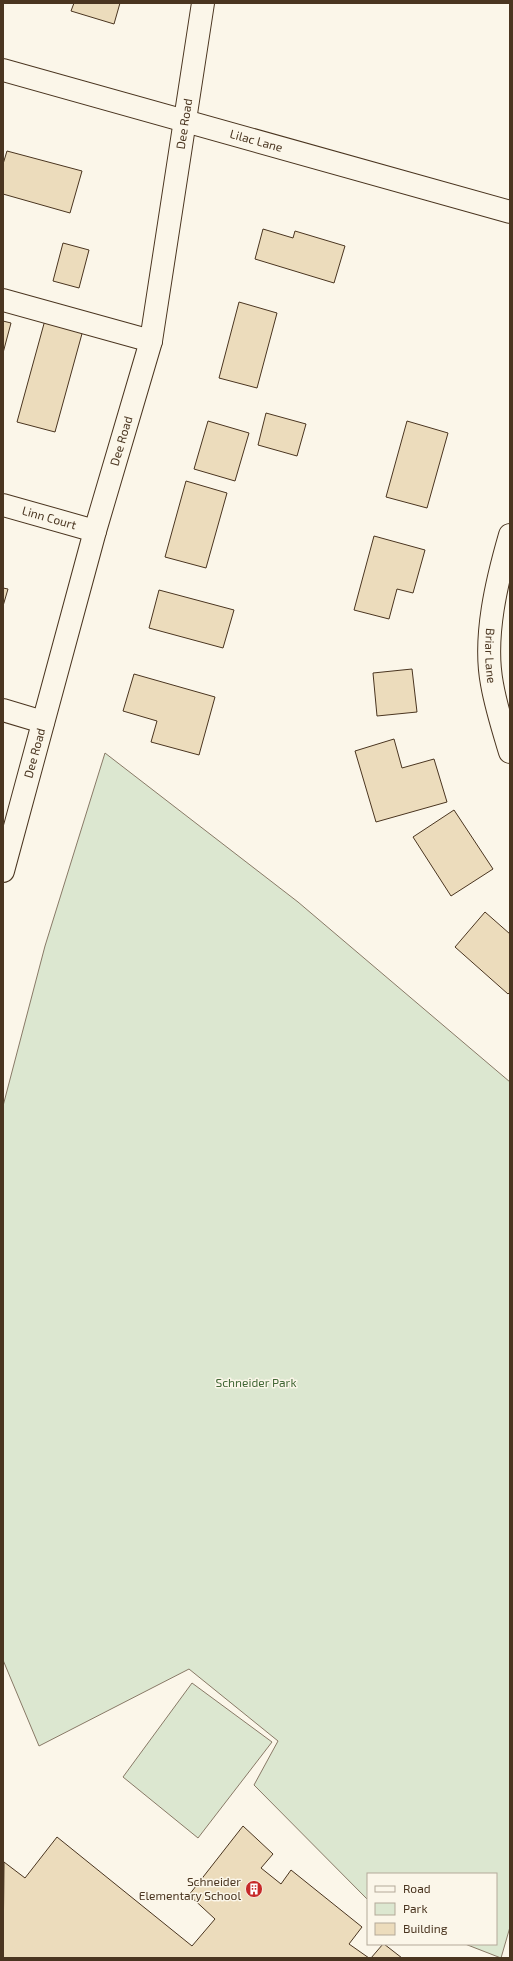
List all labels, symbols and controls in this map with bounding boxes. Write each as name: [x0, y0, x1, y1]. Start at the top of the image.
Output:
street label: Dee Road: [173, 97, 194, 150]
street label: Lilac Lane: [229, 126, 284, 154]
street label: Dee Road: [107, 414, 135, 467]
street label: Linn Court: [21, 503, 79, 532]
street label: Briar Lane: [483, 628, 500, 684]
street label: Dee Road: [20, 726, 47, 780]
park label: Schneider Park: [215, 1375, 297, 1389]
legend: [367, 1873, 497, 1945]
place label: Schneider Elementary School: [139, 1874, 241, 1902]
building icon: Schneider Elementary School: [244, 1879, 264, 1899]
text: Road: [403, 1881, 431, 1895]
text: Park: [403, 1901, 428, 1915]
text: Building: [403, 1921, 448, 1935]

